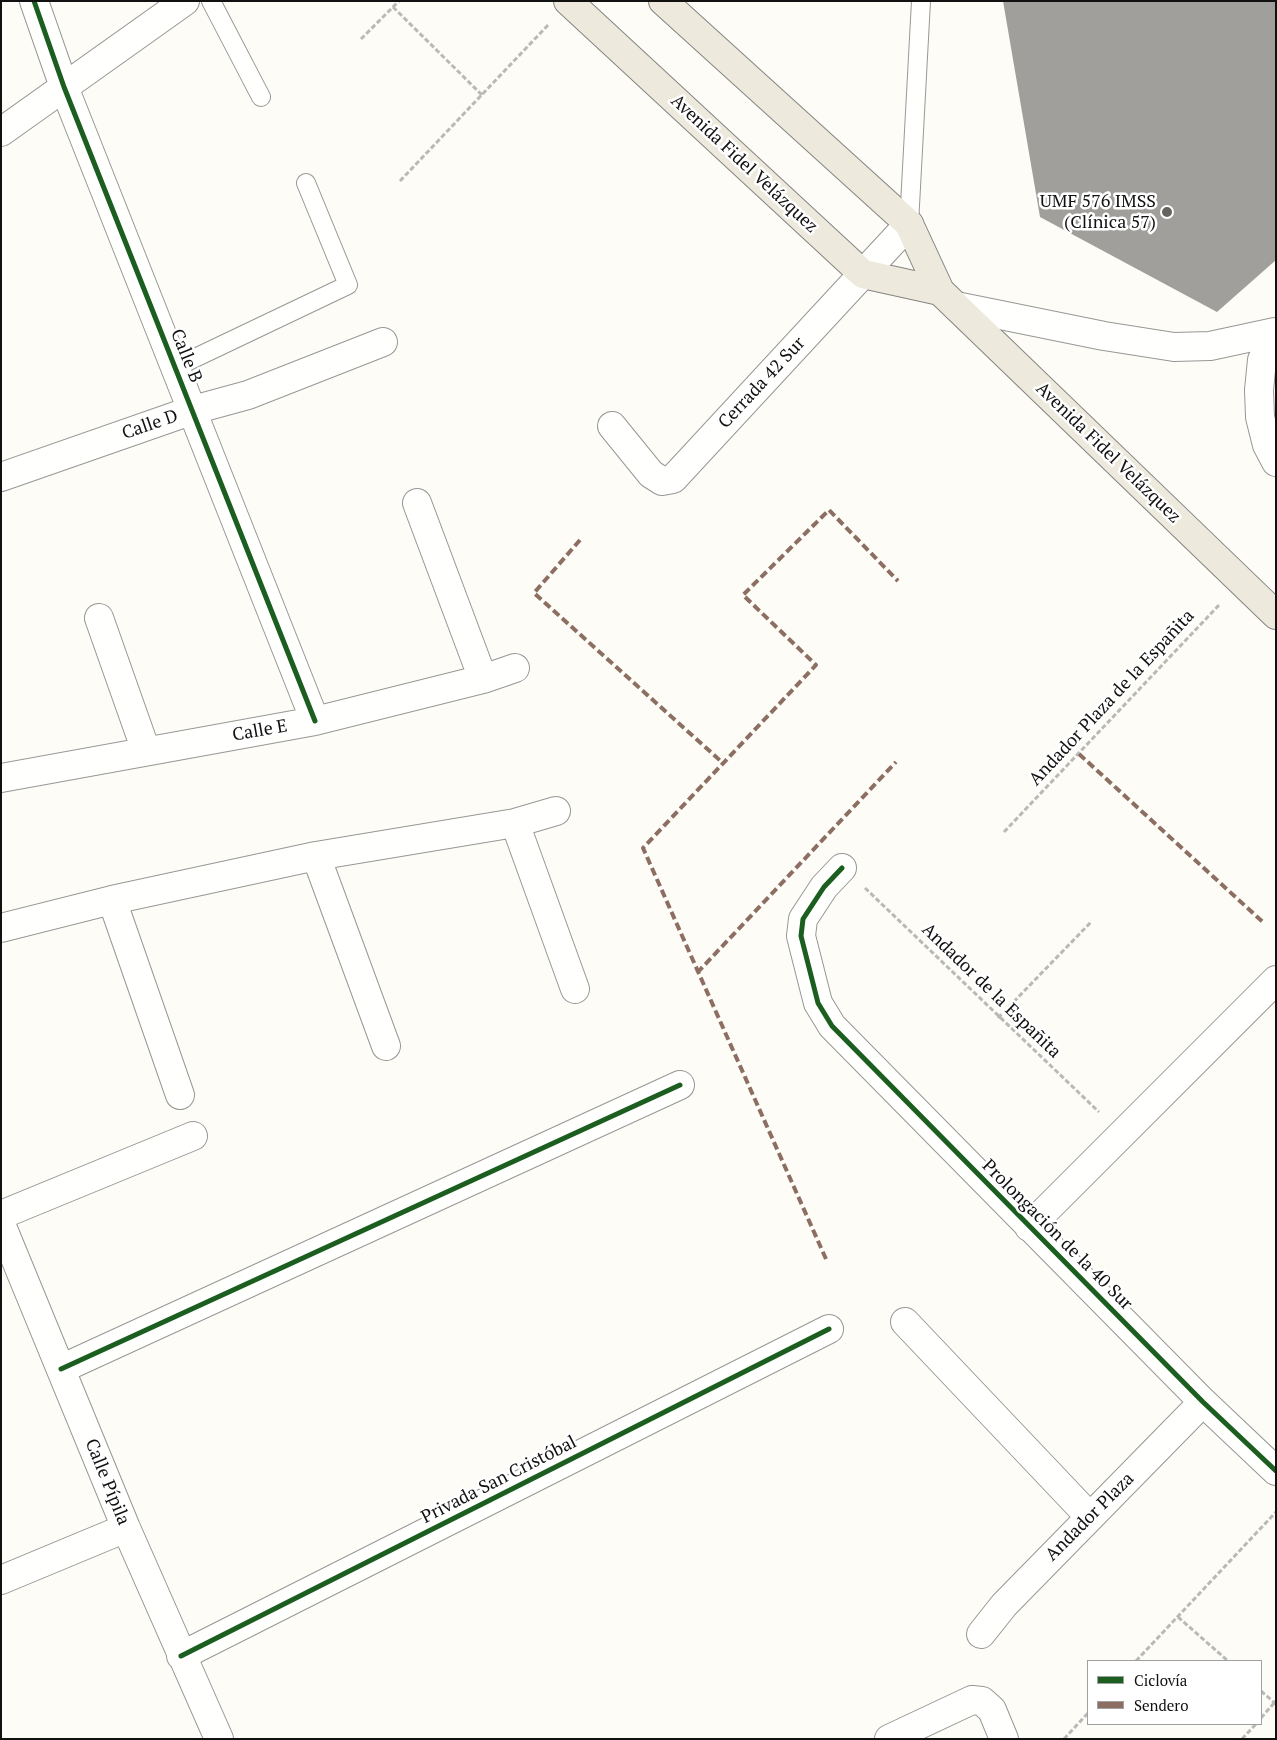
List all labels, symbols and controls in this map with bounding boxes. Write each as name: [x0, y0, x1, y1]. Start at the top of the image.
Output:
street label: Avenida Fidel Velázquez: [666, 90, 822, 238]
place label: UMF 576 IMSS (Clínica 57): [1040, 191, 1156, 233]
marker: UMF 576 IMSS (Clínica 57): [1160, 205, 1174, 219]
street label: Calle B: [165, 326, 207, 386]
street label: Cerrada 42 Sur: [714, 333, 810, 433]
street label: Avenida Fidel Velázquez: [1031, 378, 1185, 528]
street label: Calle D: [119, 405, 181, 445]
street label: Andador Plaza de la Españita: [1025, 606, 1199, 790]
street label: Calle E: [231, 716, 289, 746]
street label: Andador de la Españita: [917, 919, 1065, 1063]
street label: Prolongación de la 40 Sur: [977, 1155, 1137, 1315]
street label: Privada San Cristóbal: [418, 1432, 580, 1528]
street label: Calle Pípila: [80, 1436, 134, 1528]
street label: Andador Plaza: [1041, 1468, 1139, 1566]
legend: [1087, 1660, 1262, 1725]
text: Ciclovía: [1134, 1670, 1187, 1690]
text: Sendero: [1134, 1695, 1188, 1715]

